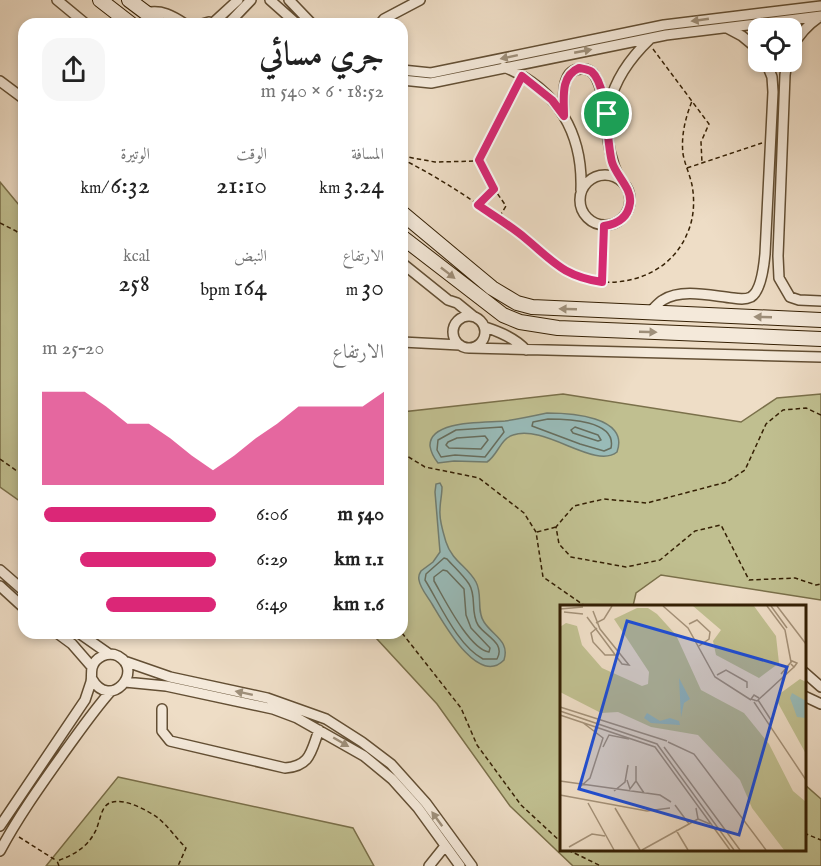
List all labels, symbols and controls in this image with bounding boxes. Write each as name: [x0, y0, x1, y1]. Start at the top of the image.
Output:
one-way arrow: [691, 16, 710, 25]
map controls: [748, 18, 802, 72]
button: locate: [748, 18, 802, 72]
text: جري مسائي: [259, 35, 384, 77]
button: share: [42, 38, 105, 101]
one-way arrow: [574, 46, 592, 56]
one-way arrow: [499, 53, 518, 62]
text: 18:52 · 6 × 540 m: [260, 79, 384, 104]
pin: [581, 88, 632, 139]
icon: arrive: [590, 97, 623, 130]
text: الوتيرة: [120, 145, 150, 165]
text: الوقت: [236, 145, 267, 165]
text: المسافة: [351, 145, 384, 165]
text: 6:32: [110, 169, 150, 202]
text: 21:10: [216, 169, 267, 202]
text: 3.24: [344, 169, 384, 202]
text: /km: [80, 179, 110, 199]
text: km: [319, 179, 344, 199]
text: kcal: [123, 247, 150, 267]
text: النبض: [234, 247, 267, 267]
text: الارتفاع: [342, 247, 384, 267]
text: 258: [118, 267, 150, 300]
one-way arrow: [440, 267, 456, 280]
text: 164: [234, 271, 267, 304]
text: 30: [362, 271, 384, 304]
text: bpm: [201, 281, 234, 301]
text: m: [346, 281, 362, 301]
one-way arrow: [558, 304, 577, 313]
one-way arrow: [753, 313, 772, 322]
one-way arrow: [638, 327, 657, 336]
text: 20–25 m: [42, 336, 104, 361]
text: الارتفاع: [332, 340, 384, 365]
text: 6:06: [256, 502, 288, 527]
text: 540 m: [337, 502, 384, 527]
text: 6:29: [256, 547, 288, 572]
text: 1.1 km: [334, 547, 384, 572]
text: 6:49: [256, 592, 288, 617]
text: 1.6 km: [333, 592, 384, 617]
inset map: [560, 605, 806, 851]
one-way arrow: [234, 688, 253, 697]
one-way arrow: [333, 737, 349, 748]
one-way arrow: [432, 811, 444, 826]

